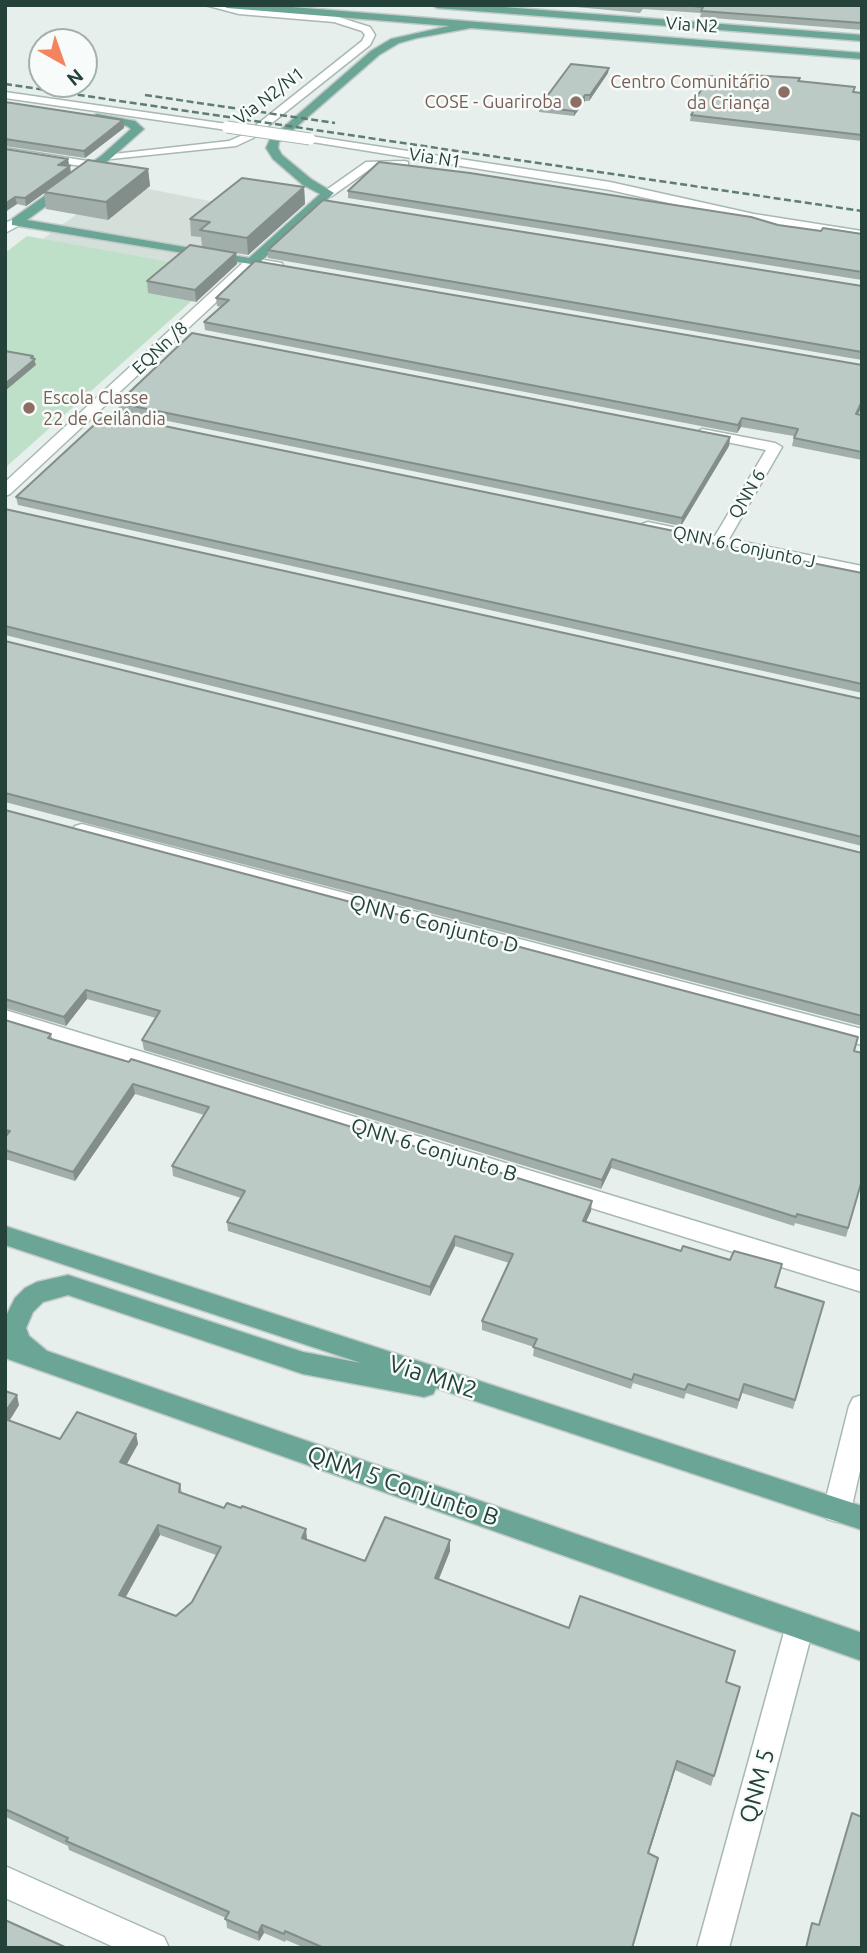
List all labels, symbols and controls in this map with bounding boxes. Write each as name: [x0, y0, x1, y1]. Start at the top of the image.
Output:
street label: Via N2: [665, 12, 719, 38]
north arrow: [28, 28, 98, 98]
street label: Via N2/N1: [230, 63, 308, 129]
text: N: [63, 65, 88, 91]
place label: Centro Comunitário da Criança: [610, 71, 770, 114]
marker: Centro Comunitário da Criança: [776, 84, 792, 100]
place label: COSE - Guariroba: [424, 91, 562, 113]
marker: COSE - Guariroba: [568, 94, 584, 110]
street label: Via N1: [407, 143, 463, 173]
street label: EQNn /8: [128, 317, 192, 379]
place label: Escola Classe 22 de Ceilândia: [43, 387, 166, 430]
marker: Escola Classe 22 de Ceilândia: [21, 400, 37, 416]
street label: QNN 6: [724, 465, 770, 523]
street label: QNN 6 Conjunto J: [671, 521, 817, 573]
street label: QNN 6 Conjunto D: [347, 889, 521, 959]
street label: QNN 6 Conjunto B: [348, 1113, 520, 1187]
street label: Via MN2: [385, 1349, 481, 1405]
street label: QNM 5 Conjunto B: [303, 1440, 503, 1532]
street label: QNM 5: [733, 1746, 781, 1826]

